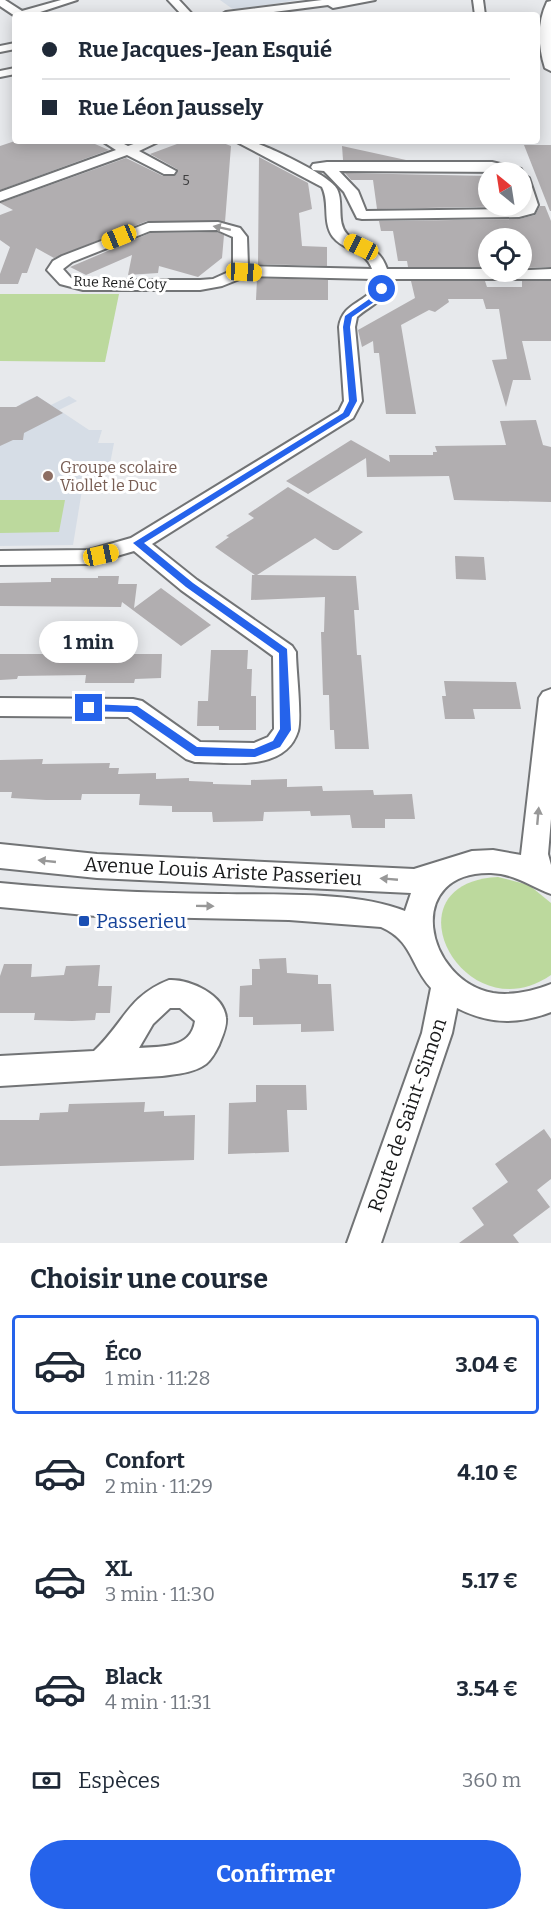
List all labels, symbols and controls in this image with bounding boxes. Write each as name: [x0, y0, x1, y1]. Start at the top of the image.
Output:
text: Rue Jacques-Jean Esquié: [78, 36, 332, 63]
text: Rue Léon Jaussely: [78, 94, 263, 121]
north arrow: [478, 162, 532, 216]
map controls: [478, 162, 532, 282]
house number: 5: [182, 172, 190, 189]
car: [99, 222, 139, 252]
one-way arrow: [212, 223, 231, 232]
button: locate: [478, 228, 532, 282]
car: [341, 231, 381, 263]
car: [226, 262, 262, 282]
street label: Rue René Coty: [73, 273, 167, 293]
route start: [368, 275, 395, 302]
place label: Groupe scolaire Viollet le Duc: [60, 458, 177, 495]
marker: Groupe scolaire Viollet le Duc: [41, 469, 55, 483]
car: [82, 542, 120, 568]
callout: 1 min: [40, 621, 138, 663]
text: 1 min: [63, 630, 114, 654]
route end: [75, 694, 102, 721]
one-way arrow: [533, 807, 542, 826]
street label: Avenue Louis Ariste Passerieu: [83, 852, 363, 890]
one-way arrow: [38, 856, 57, 866]
one-way arrow: [379, 874, 398, 883]
one-way arrow: [196, 901, 215, 911]
place label: Passerieu: [96, 909, 186, 933]
marker: Passerieu: [77, 914, 91, 928]
street label: Route de Saint-Simon: [363, 1015, 452, 1215]
text: Choisir une course: [30, 1263, 268, 1295]
icon: car: [33, 1338, 87, 1392]
text: Éco: [105, 1339, 142, 1366]
text: 3.04 €: [455, 1351, 518, 1378]
text: 1 min · 11:28: [105, 1366, 210, 1390]
icon: car: [33, 1446, 87, 1500]
text: Confort: [105, 1447, 185, 1474]
text: 4.10 €: [457, 1459, 518, 1486]
text: 2 min · 11:29: [105, 1474, 213, 1498]
icon: car: [33, 1554, 87, 1608]
text: XL: [105, 1555, 132, 1582]
text: 5.17 €: [461, 1567, 518, 1594]
text: 3 min · 11:30: [105, 1582, 215, 1606]
icon: car: [33, 1662, 87, 1716]
text: Black: [105, 1663, 162, 1690]
text: 3.54 €: [456, 1675, 518, 1702]
text: 4 min · 11:31: [105, 1690, 211, 1714]
icon: cash: [30, 1764, 63, 1797]
text: Espèces: [78, 1767, 160, 1794]
text: 360 m: [462, 1768, 521, 1792]
button: Confirmer: [30, 1840, 521, 1909]

